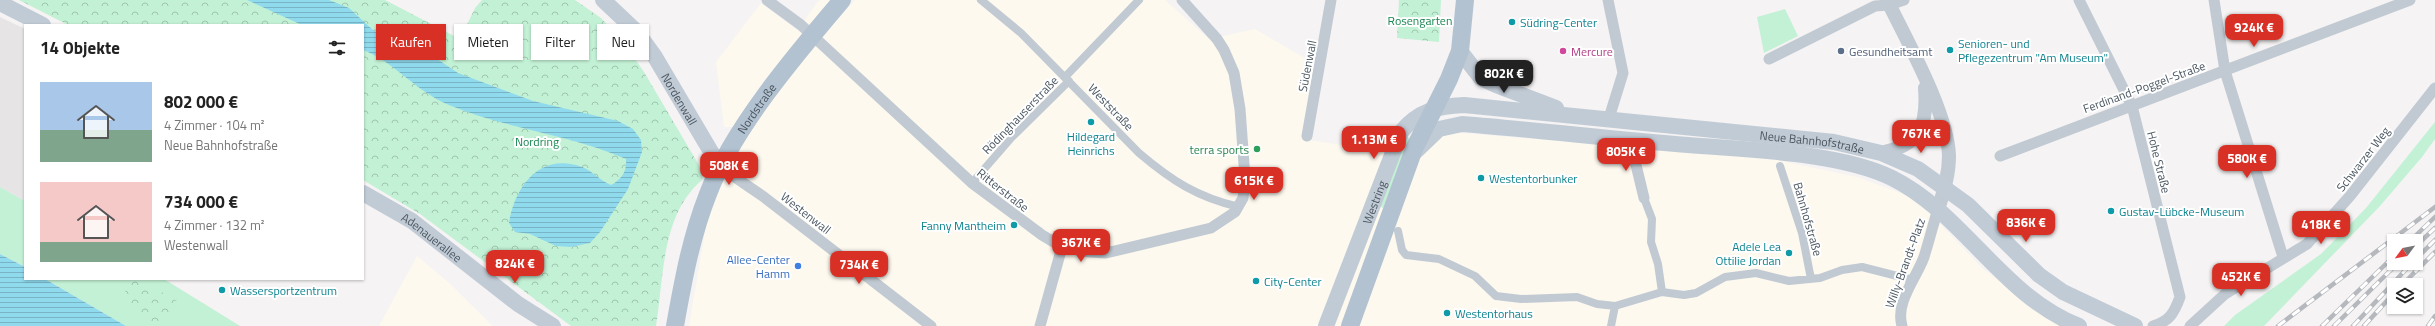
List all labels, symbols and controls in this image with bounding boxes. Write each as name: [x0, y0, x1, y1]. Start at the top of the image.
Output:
park label: Rosengarten: [1388, 11, 1452, 30]
place label: Südring-Center: [1520, 13, 1597, 32]
pin: 924K €: [2221, 14, 2287, 48]
marker: Südring-Center: [1507, 17, 1517, 27]
text: 924K €: [2234, 17, 2274, 37]
chip: Kaufen: [376, 24, 446, 60]
chip: Mieten: [454, 24, 523, 60]
chip: Filter: [531, 24, 589, 60]
chip: Neu: [597, 24, 649, 60]
place label: Senioren- und Pflegezentrum "Am Museum": [1958, 34, 2108, 67]
text: 14 Objekte: [40, 35, 120, 61]
icon: filters: [326, 37, 348, 59]
street label: Südenwall: [1293, 39, 1321, 93]
place label: Mercure: [1571, 42, 1613, 61]
place label: Gesundheitsamt: [1849, 42, 1933, 61]
marker: Senioren- und Pflegezentrum "Am Museum": [1945, 45, 1955, 55]
marker: Mercure: [1558, 46, 1568, 56]
marker: Gesundheitsamt: [1836, 46, 1846, 56]
street label: Ferdinand-Poggel-Straße: [2080, 56, 2208, 118]
pin: 802K €: [1471, 60, 1537, 94]
text: 802K €: [1484, 63, 1524, 83]
street label: Nordenwall: [657, 69, 703, 129]
street label: Rödinghauserstraße: [977, 71, 1063, 159]
street label: Nordstraße: [732, 79, 781, 137]
street label: Weststraße: [1084, 79, 1138, 135]
text: 802 000 €: [164, 89, 238, 115]
icon: home: [72, 98, 120, 146]
text: 4 Zimmer · 104 m²: [164, 115, 265, 135]
marker: Hildegard Heinrichs: [1086, 117, 1096, 127]
pin: 767K €: [1888, 120, 1954, 154]
street label: Schwarzer Weg: [2331, 122, 2395, 196]
text: 767K €: [1901, 123, 1941, 143]
street label: Neue Bahnhofstraße: [1759, 125, 1866, 158]
pin: 1.13M €: [1337, 126, 1411, 160]
place label: Hildegard Heinrichs: [1067, 127, 1115, 160]
text: 1.13M €: [1351, 129, 1397, 149]
street label: Hohe Straße: [2142, 129, 2176, 195]
park label: Nordring: [515, 132, 559, 151]
text: Neue Bahnhofstraße: [164, 135, 278, 155]
pin: 805K €: [1593, 138, 1659, 172]
place label: terra sports: [1190, 140, 1249, 159]
text: 805K €: [1606, 141, 1646, 161]
marker: terra sports: [1252, 144, 1262, 154]
pin: 580K €: [2214, 145, 2280, 179]
text: 580K €: [2227, 148, 2267, 168]
pin: 508K €: [696, 152, 762, 186]
text: 508K €: [709, 155, 749, 175]
street label: Ritterstraße: [973, 164, 1033, 216]
pin: 615K €: [1221, 167, 1287, 201]
place label: Westentorbunker: [1489, 169, 1577, 188]
text: 615K €: [1234, 170, 1274, 190]
marker: Westentorbunker: [1476, 173, 1486, 183]
street label: Westring: [1357, 177, 1391, 227]
street label: Bahnhofstraße: [1788, 180, 1828, 258]
street label: Westenwall: [777, 187, 835, 239]
text: 734 000 €: [164, 189, 238, 215]
icon: home: [72, 198, 120, 246]
place label: Gustav-Lübcke-Museum: [2119, 202, 2244, 221]
marker: Gustav-Lübcke-Museum: [2106, 206, 2116, 216]
street label: Adenauerallee: [398, 208, 466, 267]
pin: 836K €: [1993, 209, 2059, 243]
pin: 418K €: [2288, 211, 2354, 245]
text: 836K €: [2006, 212, 2046, 232]
text: 418K €: [2301, 214, 2341, 234]
text: 4 Zimmer · 132 m²: [164, 215, 265, 235]
street label: Willy-Brandt-Platz: [1880, 215, 1930, 311]
place label: Fanny Mantheim: [921, 216, 1006, 235]
marker: Fanny Mantheim: [1009, 220, 1019, 230]
pin: 367K €: [1048, 229, 1114, 263]
text: 367K €: [1061, 232, 1101, 252]
north arrow: [2387, 234, 2423, 270]
map controls: [2387, 234, 2423, 314]
text: Westenwall: [164, 235, 228, 255]
place label: Adele Lea Ottilie Jordan: [1715, 237, 1781, 270]
marker: Adele Lea Ottilie Jordan: [1784, 248, 1794, 258]
pin: 824K €: [482, 250, 548, 284]
place label: Allee-Center Hamm: [727, 250, 790, 283]
pin: 734K €: [826, 251, 892, 285]
text: 824K €: [495, 253, 535, 273]
text: 734K €: [839, 254, 879, 274]
marker: Allee-Center Hamm: [793, 261, 803, 271]
pin: 452K €: [2208, 263, 2274, 297]
text: 452K €: [2221, 266, 2261, 286]
place label: City-Center: [1264, 272, 1322, 291]
marker: City-Center: [1251, 276, 1261, 286]
button: layers: [2387, 278, 2423, 314]
place label: Wassersportzentrum: [230, 281, 337, 300]
marker: Wassersportzentrum: [217, 285, 227, 295]
place label: Westentorhaus: [1455, 304, 1533, 323]
marker: Westentorhaus: [1442, 308, 1452, 318]

